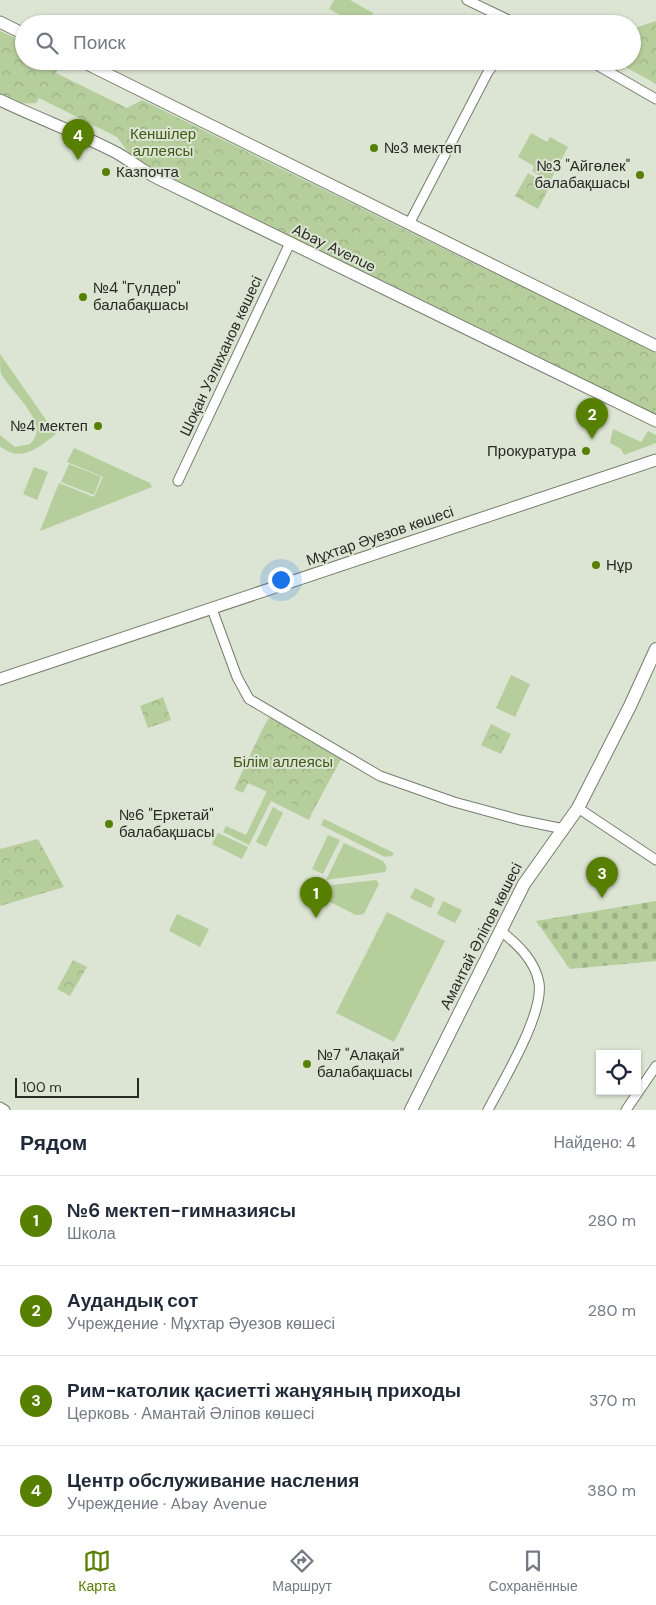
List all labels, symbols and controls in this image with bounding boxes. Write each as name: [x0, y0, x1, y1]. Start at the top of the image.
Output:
search box: [15, 15, 641, 70]
icon: search: [33, 29, 61, 57]
text: Поиск: [73, 30, 126, 55]
pin: 4: [62, 119, 94, 160]
park label: Кеншілер аллеясы: [130, 124, 196, 161]
place label: №3 мектеп: [384, 138, 462, 158]
marker: №3 мектеп: [368, 142, 380, 154]
place label: №3 "Айгөлек" балабақшасы: [535, 156, 630, 193]
place label: Казпочта: [116, 162, 179, 182]
marker: Казпочта: [100, 166, 112, 178]
marker: №3 "Айгөлек" балабақшасы: [634, 169, 646, 181]
street label: Abay Avenue: [289, 219, 379, 277]
street label: Шоқан Уәлиханов көшесі: [175, 273, 267, 439]
place label: №4 "Гүлдер" балабақшасы: [93, 278, 189, 315]
marker: №4 "Гүлдер" балабақшасы: [77, 291, 89, 303]
pin: 2: [576, 398, 608, 439]
place label: №4 мектеп: [10, 416, 88, 436]
marker: №4 мектеп: [92, 420, 104, 432]
place label: Прокуратура: [487, 441, 577, 461]
marker: Прокуратура: [580, 445, 592, 457]
street label: Мұхтар Әуезов көшесі: [304, 501, 456, 571]
place label: Нұр: [606, 555, 633, 575]
marker: Нұр: [590, 559, 602, 571]
your location: [268, 567, 294, 593]
park label: Білім аллеясы: [233, 752, 333, 772]
place label: №6 "Еркетай" балабақшасы: [119, 805, 215, 842]
marker: №6 "Еркетай" балабақшасы: [103, 818, 115, 830]
pin: 3: [586, 857, 618, 898]
street label: Амантай Әліпов көшесі: [435, 859, 527, 1013]
pin: 1: [300, 877, 332, 918]
place label: №7 "Алақай" балабақшасы: [317, 1045, 413, 1082]
map controls: [596, 1050, 641, 1095]
button: locate: [596, 1050, 641, 1095]
marker: №7 "Алақай" балабақшасы: [301, 1058, 313, 1070]
scale bar: [15, 1075, 139, 1098]
text: 100 m: [22, 1078, 62, 1096]
text: Рядом: [20, 1129, 87, 1157]
text: Найдено: 4: [553, 1132, 636, 1153]
text: №6 мектеп-гимназиясы: [67, 1198, 296, 1223]
text: 1: [33, 1210, 39, 1231]
text: 280 m: [588, 1210, 636, 1231]
text: Школа: [67, 1223, 116, 1244]
text: Аудандық сот: [67, 1288, 198, 1313]
text: 2: [31, 1300, 41, 1321]
text: 280 m: [588, 1300, 636, 1321]
text: Учреждение · Мұхтар Әуезов көшесі: [67, 1313, 335, 1334]
text: Рим-католик қасиетті жанұяның приходы: [67, 1378, 461, 1403]
text: 3: [31, 1390, 41, 1411]
text: 370 m: [589, 1390, 636, 1411]
text: Церковь · Амантай Әліпов көшесі: [67, 1403, 314, 1424]
text: Центр обслуживание насления: [67, 1468, 359, 1493]
text: 4: [31, 1480, 41, 1501]
text: 380 m: [587, 1480, 636, 1501]
text: Учреждение · Abay Avenue: [67, 1493, 267, 1514]
tab: Карта: [78, 1547, 116, 1595]
tab: Маршрут: [272, 1547, 332, 1595]
tab: Сохранённые: [489, 1547, 578, 1595]

